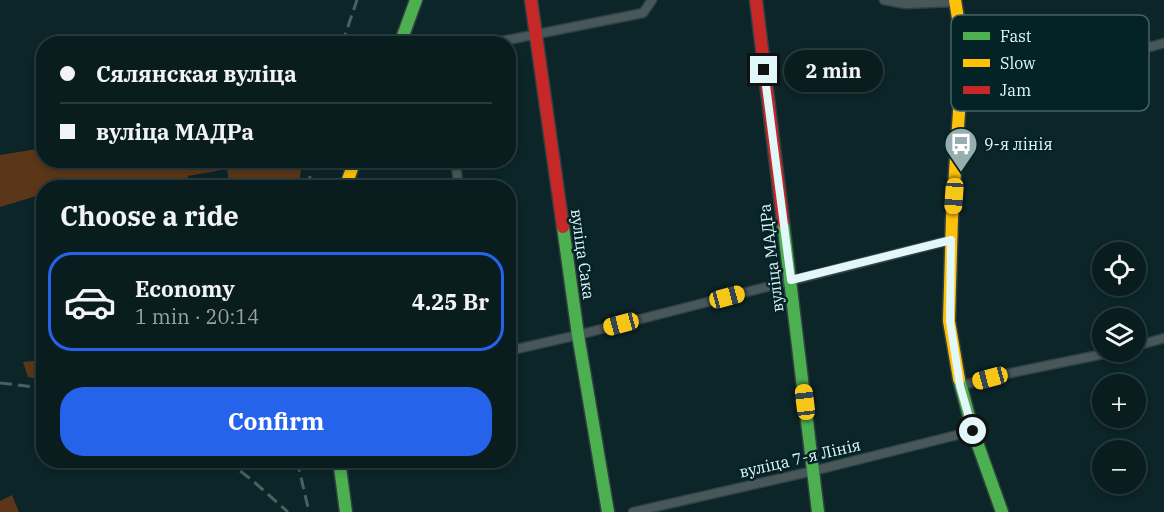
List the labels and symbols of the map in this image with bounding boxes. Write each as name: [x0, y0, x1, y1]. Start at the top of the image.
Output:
legend: [951, 15, 1149, 111]
text: Fast: [1000, 26, 1032, 46]
callout: 2 min: [785, 49, 884, 91]
text: Slow: [1000, 53, 1036, 73]
route end: [750, 56, 777, 83]
text: Jam: [1000, 80, 1031, 100]
bus stop icon: 9-я лінія: [943, 126, 979, 173]
place label: 9-я лінія: [984, 134, 1053, 154]
car: [944, 177, 964, 215]
street label: вуліца МАДРа: [754, 202, 788, 313]
street label: вуліца Сака: [567, 207, 599, 301]
car: [707, 284, 747, 310]
car: [601, 311, 641, 337]
car: [970, 365, 1010, 391]
car: [794, 383, 816, 421]
route start: [959, 417, 986, 444]
street label: вуліца 7-я Лінія: [737, 434, 863, 482]

